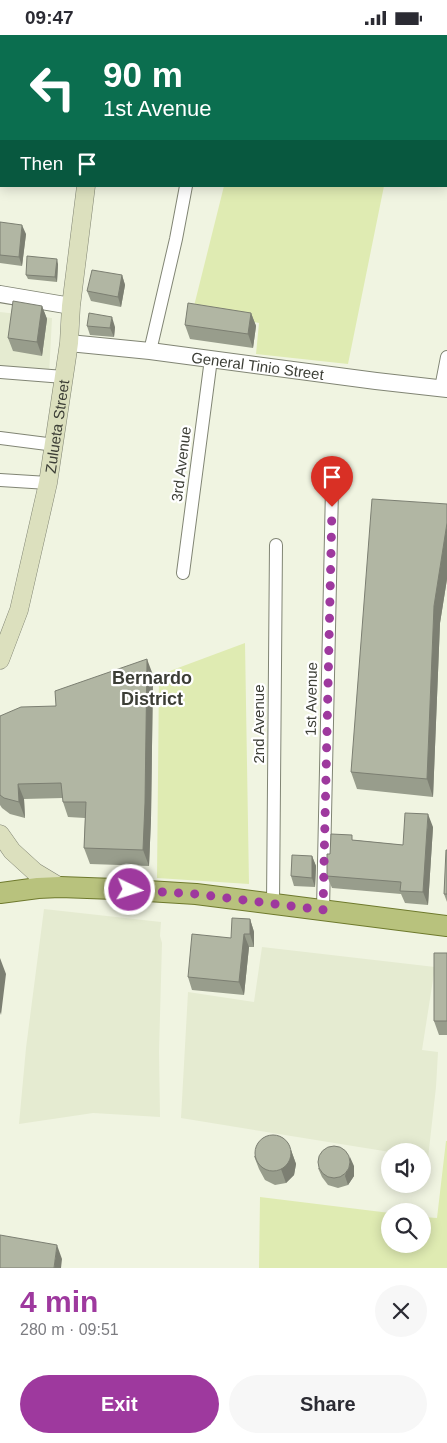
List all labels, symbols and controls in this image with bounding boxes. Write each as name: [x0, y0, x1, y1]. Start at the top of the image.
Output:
text: 09:47: [25, 7, 74, 28]
icon: left: [20, 55, 85, 120]
text: 90 m: [103, 55, 183, 94]
text: 1st Avenue: [103, 96, 211, 121]
icon: arrive: [73, 150, 101, 178]
text: Then: [20, 153, 63, 174]
street label: General Tinio Street: [190, 348, 326, 383]
street label: Zulueta Street: [41, 378, 72, 474]
street label: 3rd Avenue: [168, 425, 194, 503]
pin: [311, 456, 353, 507]
icon: arrive: [318, 463, 346, 491]
street label: 1st Avenue: [302, 662, 320, 736]
district label: Bernardo District: [112, 668, 192, 709]
street label: 2nd Avenue: [250, 685, 267, 763]
position arrow: [103, 863, 155, 915]
map controls: [381, 1143, 431, 1253]
button: sound: [381, 1143, 431, 1193]
button: search: [381, 1203, 431, 1253]
text: 4 min: [20, 1285, 98, 1318]
button: close: [375, 1285, 427, 1337]
text: 280 m · 09:51: [20, 1321, 119, 1338]
button: Exit: [20, 1375, 219, 1433]
button: Share: [229, 1375, 427, 1433]

